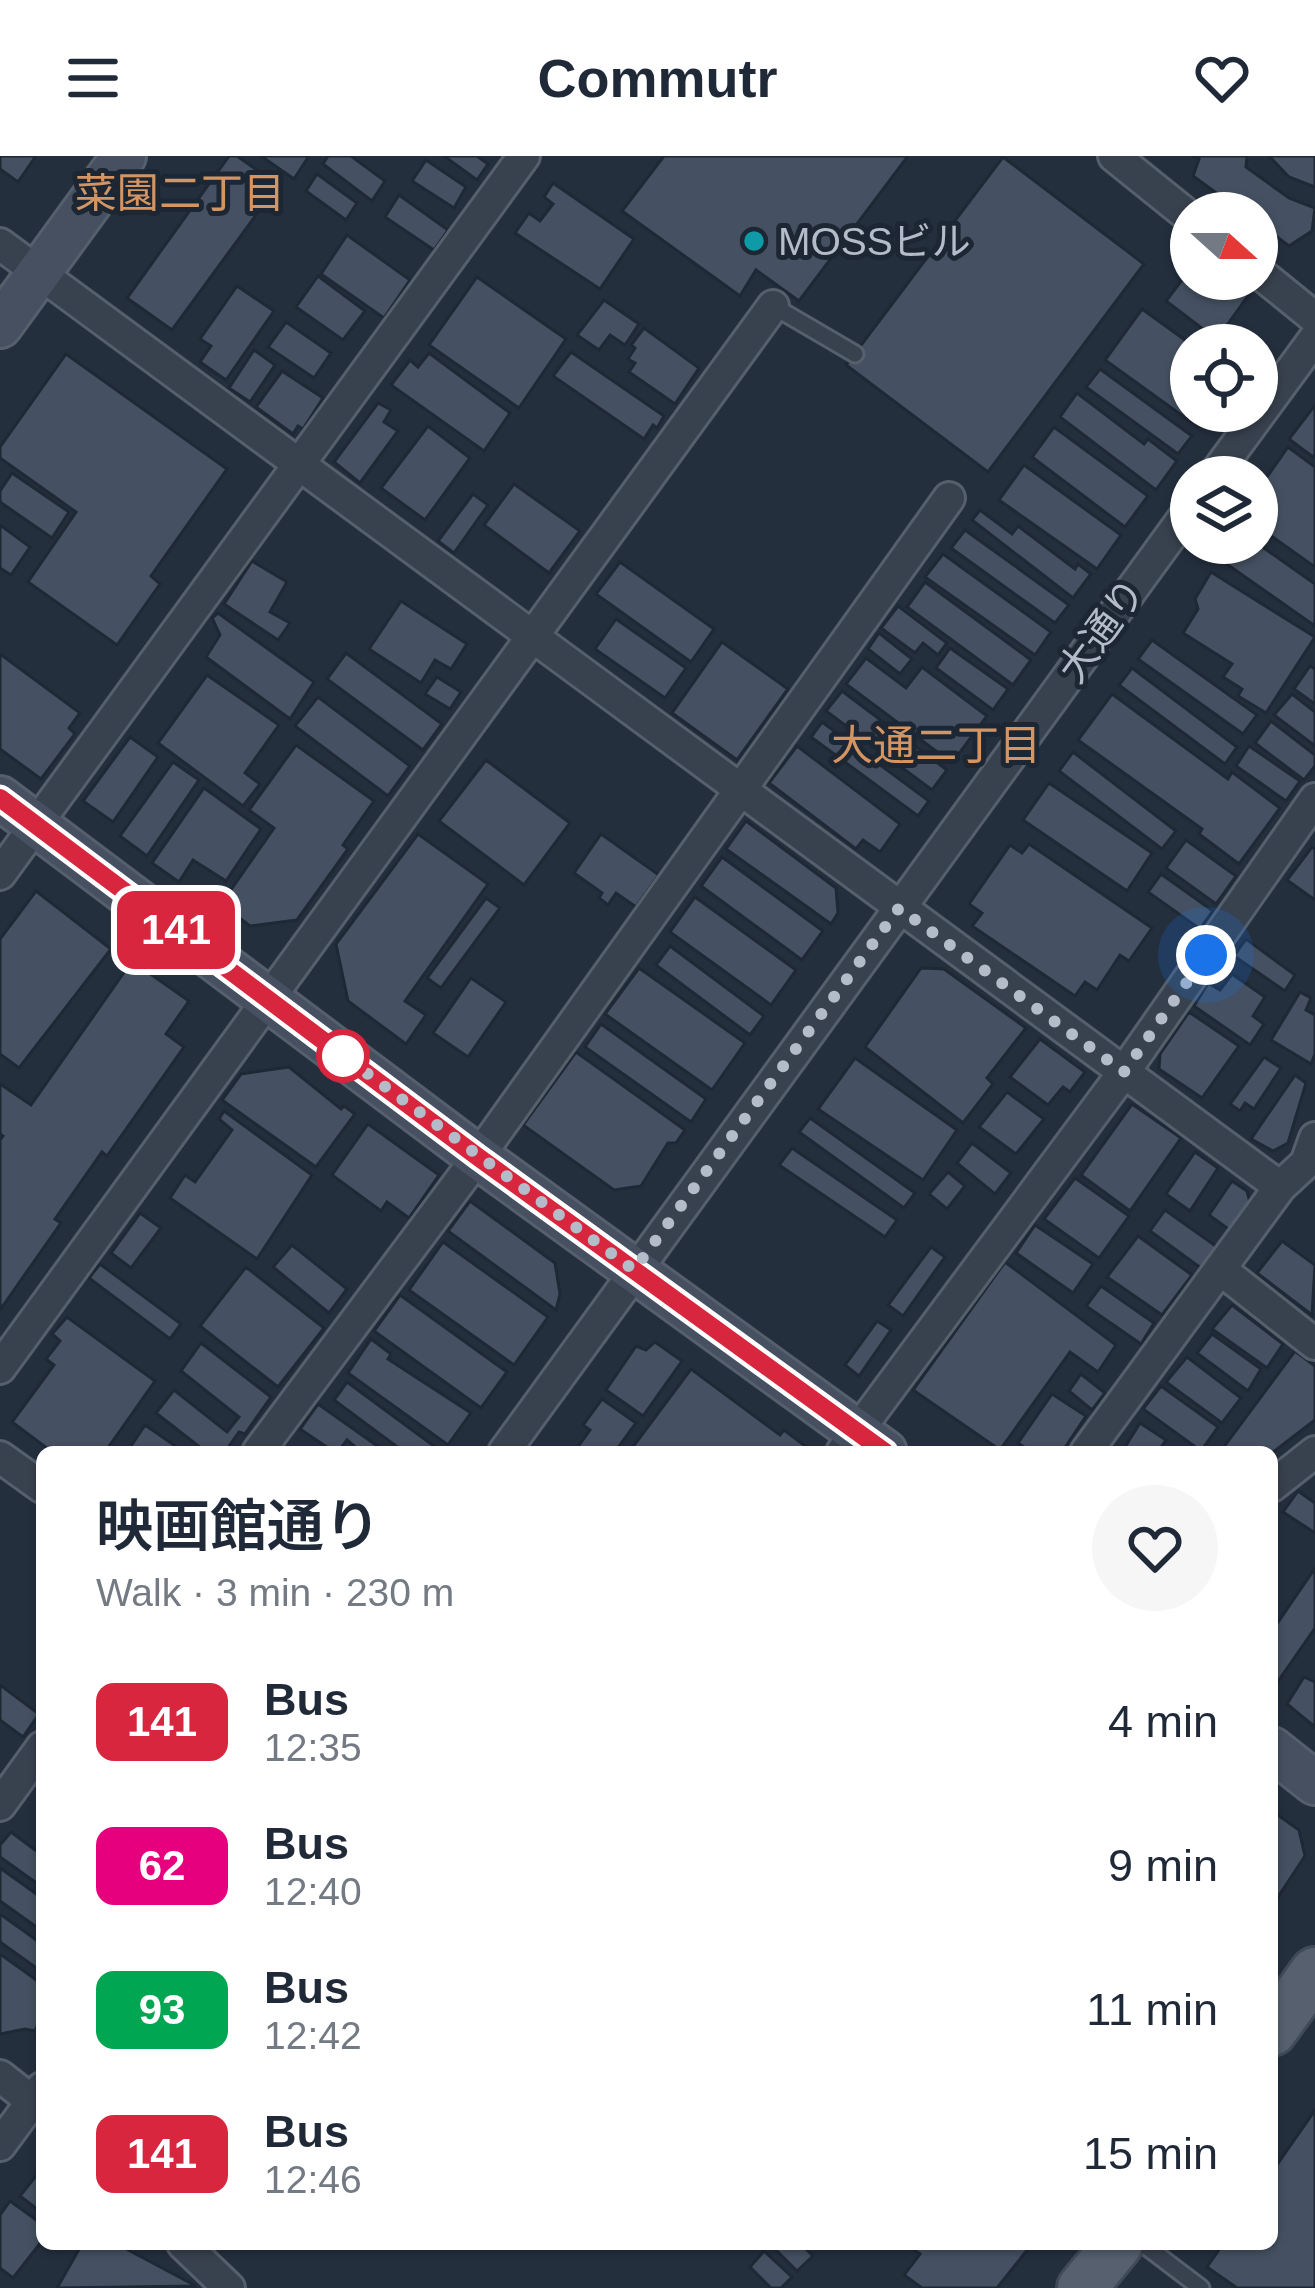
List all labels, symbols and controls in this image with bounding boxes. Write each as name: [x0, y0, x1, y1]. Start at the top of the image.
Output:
icon: menu: [60, 45, 126, 111]
icon: heart: [1189, 45, 1255, 111]
text: Commutr: [538, 48, 778, 108]
district label: 菜園二丁目: [75, 170, 285, 217]
north arrow: [1170, 192, 1278, 300]
map controls: [1170, 192, 1278, 564]
place label: MOSSビル: [778, 220, 971, 263]
marker: MOSSビル: [741, 228, 767, 254]
button: locate: [1170, 324, 1278, 432]
button: layers: [1170, 456, 1278, 564]
street label: 大通り: [1050, 570, 1153, 690]
district label: 大通二丁目: [831, 722, 1041, 769]
line badge: 141: [107, 891, 245, 969]
text: 141: [141, 906, 211, 953]
your location: [1176, 925, 1236, 985]
unlabelled marker: [318, 1031, 368, 1081]
button: heart: [1092, 1485, 1218, 1611]
text: 映画館通り: [96, 1494, 381, 1558]
text: Walk · 3 min · 230 m: [96, 1571, 454, 1614]
text: Bus: [264, 1674, 349, 1725]
text: 4 min: [1108, 1696, 1218, 1747]
text: 141: [127, 1698, 197, 1745]
text: 12:35: [264, 1726, 362, 1769]
text: Bus: [264, 1818, 349, 1869]
text: 9 min: [1108, 1840, 1218, 1891]
text: 62: [139, 1842, 185, 1889]
text: 12:40: [264, 1870, 362, 1913]
text: Bus: [264, 1962, 349, 2013]
text: 11 min: [1086, 1984, 1218, 2035]
text: 93: [139, 1986, 185, 2033]
text: 12:42: [264, 2014, 362, 2057]
text: Bus: [264, 2106, 349, 2157]
text: 15 min: [1083, 2128, 1218, 2179]
text: 141: [127, 2130, 197, 2177]
text: 12:46: [264, 2158, 362, 2201]

